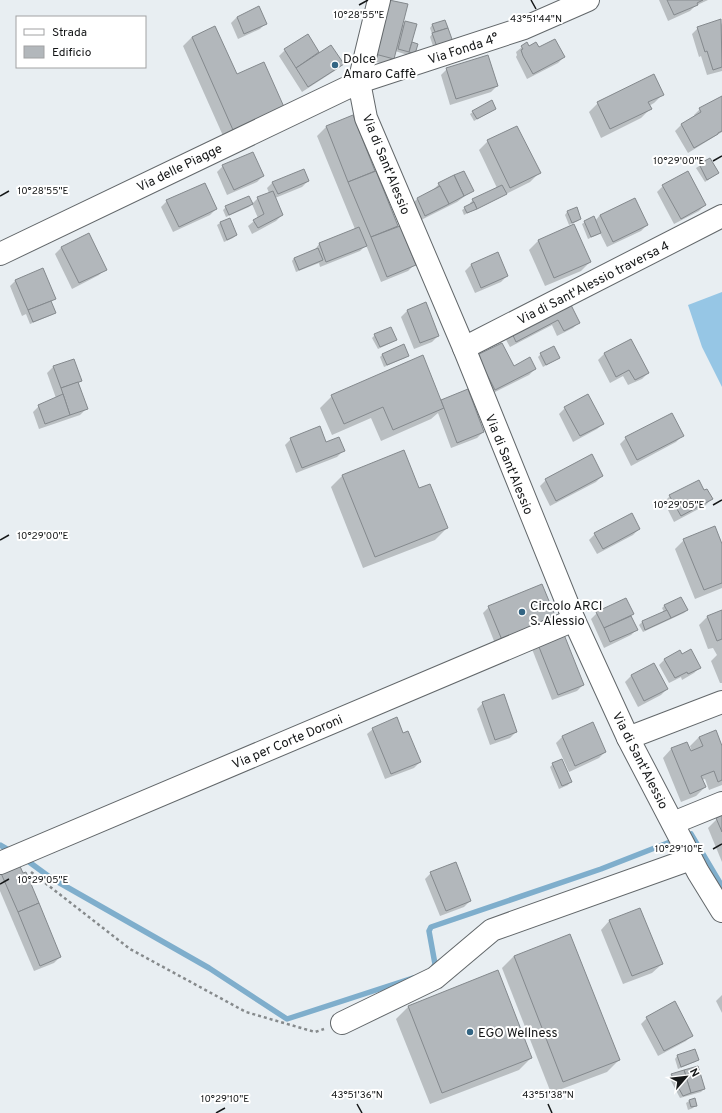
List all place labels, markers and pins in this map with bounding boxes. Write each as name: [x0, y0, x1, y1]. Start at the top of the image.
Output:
place label: Dolce Amaro Caffè: [343, 52, 416, 83]
marker: Dolce Amaro Caffè: [330, 60, 340, 70]
place label: Circolo ARCI S. Alessio: [530, 599, 603, 630]
marker: Circolo ARCI S. Alessio: [517, 607, 527, 617]
place label: EGO Wellness: [478, 1026, 558, 1042]
marker: EGO Wellness: [465, 1027, 475, 1037]

